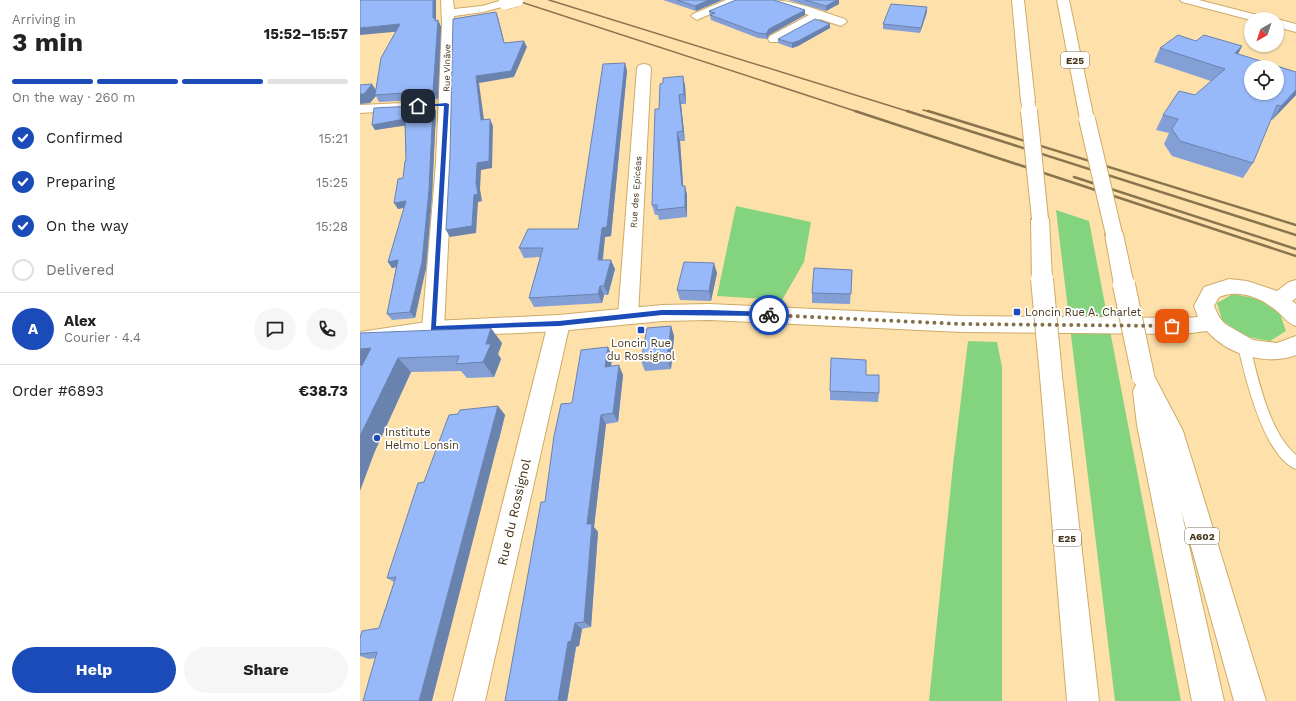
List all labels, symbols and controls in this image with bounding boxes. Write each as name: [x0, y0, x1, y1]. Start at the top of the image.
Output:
text: Arriving in: [12, 12, 76, 27]
north arrow: [1244, 12, 1284, 52]
map controls: [1244, 12, 1284, 100]
text: 15:52–15:57: [264, 25, 348, 43]
text: 3 min: [12, 27, 83, 57]
street label: Rue Vinâve: [442, 44, 452, 92]
road number: E25: [1061, 52, 1089, 68]
button: locate: [1244, 60, 1284, 100]
pin: [401, 89, 435, 123]
text: On the way · 260 m: [12, 90, 135, 105]
icon: home: [407, 95, 429, 117]
icon: check: [12, 127, 34, 149]
text: Confirmed: [46, 129, 123, 147]
text: 15:21: [319, 131, 348, 146]
street label: Rue des Epicéas: [628, 155, 644, 228]
icon: check: [12, 171, 34, 193]
text: Preparing: [46, 173, 115, 191]
text: 15:25: [316, 175, 348, 190]
icon: check: [12, 215, 34, 237]
text: On the way: [46, 217, 128, 235]
text: 15:28: [316, 219, 348, 234]
text: Delivered: [46, 261, 114, 279]
courier: [749, 295, 789, 335]
icon: bike: [758, 304, 780, 326]
place label: Loncin Rue A. Charlet: [1025, 306, 1142, 319]
marker: Loncin Rue A. Charlet: [1012, 307, 1022, 317]
button: chat: [254, 308, 296, 350]
button: phone: [306, 308, 348, 350]
pin: [1155, 309, 1189, 343]
text: Alex: [64, 312, 96, 330]
icon: bag: [1161, 315, 1183, 337]
text: A: [28, 320, 38, 338]
marker: Loncin Rue du Rossignol: [636, 325, 646, 335]
text: Courier · 4.4: [64, 330, 141, 345]
place label: Loncin Rue du Rossignol: [607, 337, 676, 363]
text: Order #6893: [12, 382, 104, 400]
text: €38.73: [298, 382, 348, 400]
place label: Institute Helmo Lonsin: [385, 426, 459, 452]
marker: Institute Helmo Lonsin: [372, 433, 382, 443]
street label: Rue du Rossignol: [494, 457, 534, 567]
road number: A602: [1185, 528, 1219, 544]
road number: E25: [1053, 530, 1081, 546]
button: Help: [12, 647, 176, 693]
button: Share: [184, 647, 348, 693]

